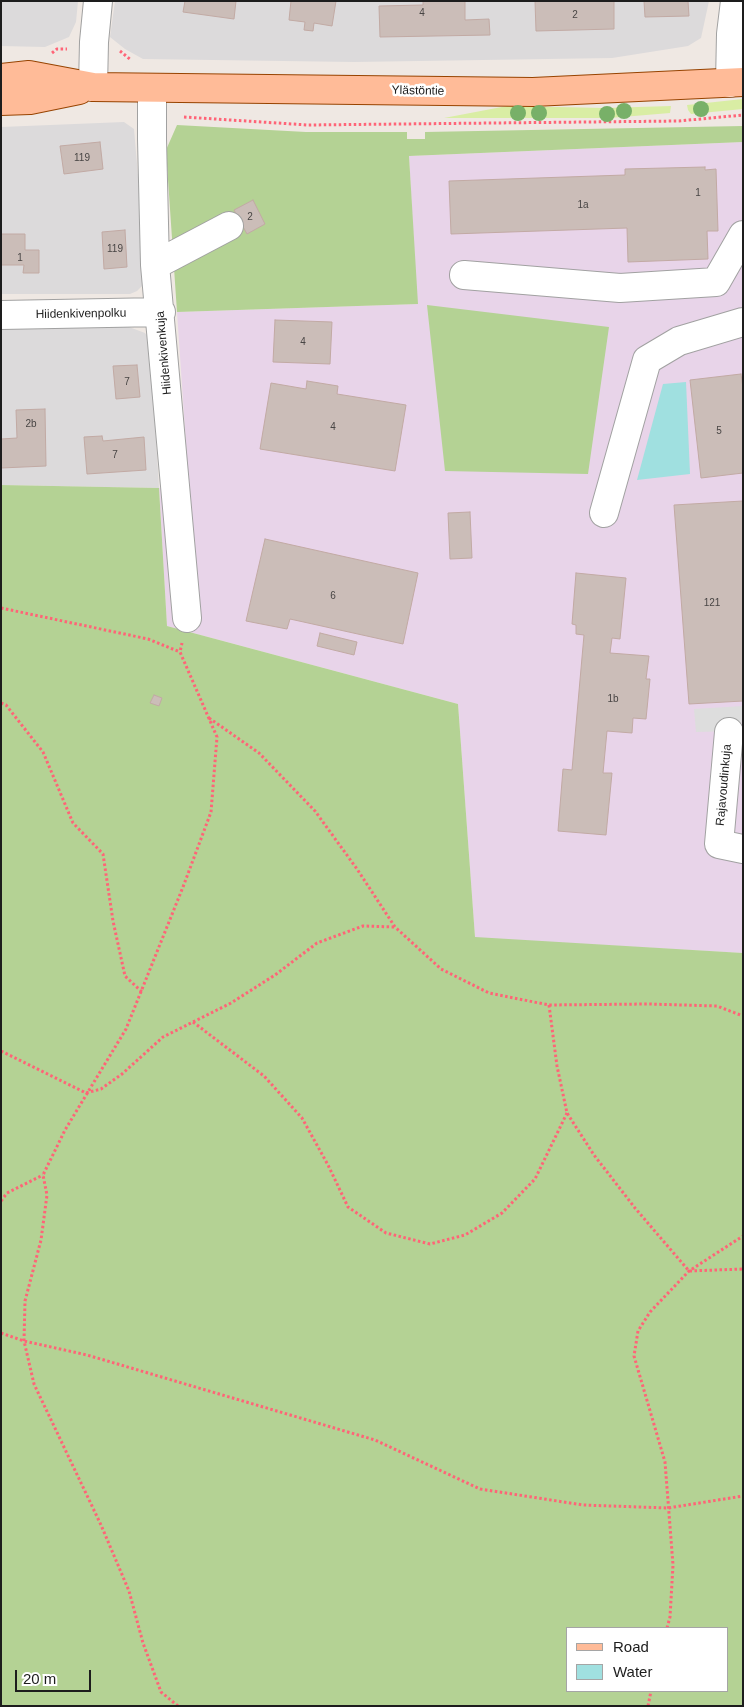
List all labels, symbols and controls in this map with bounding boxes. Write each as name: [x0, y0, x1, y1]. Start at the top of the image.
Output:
house number: 4: [419, 7, 425, 19]
house number: 2: [572, 9, 578, 21]
street label: Ylästöntie: [392, 83, 444, 99]
house number: 119: [74, 152, 90, 164]
house number: 1: [695, 187, 701, 199]
house number: 1a: [577, 199, 589, 211]
house number: 2: [247, 211, 253, 223]
house number: 119: [107, 243, 123, 255]
house number: 1: [17, 252, 23, 264]
street label: Hiidenkivenpolku: [36, 306, 126, 322]
street label: Hiidenkivenkuja: [153, 311, 175, 395]
house number: 4: [300, 336, 306, 348]
house number: 7: [124, 376, 130, 388]
house number: 2b: [25, 418, 37, 430]
house number: 4: [330, 421, 336, 433]
house number: 5: [716, 425, 722, 437]
house number: 7: [112, 449, 118, 461]
house number: 6: [330, 590, 336, 602]
house number: 121: [704, 597, 720, 609]
house number: 1b: [607, 693, 619, 705]
street label: Rajavoudinkuja: [713, 744, 735, 826]
legend: [566, 1627, 729, 1692]
text: Road: [613, 1638, 649, 1655]
scale bar: [18, 1660, 94, 1692]
text: Water: [613, 1663, 652, 1680]
text: 20 m: [23, 1670, 56, 1687]

